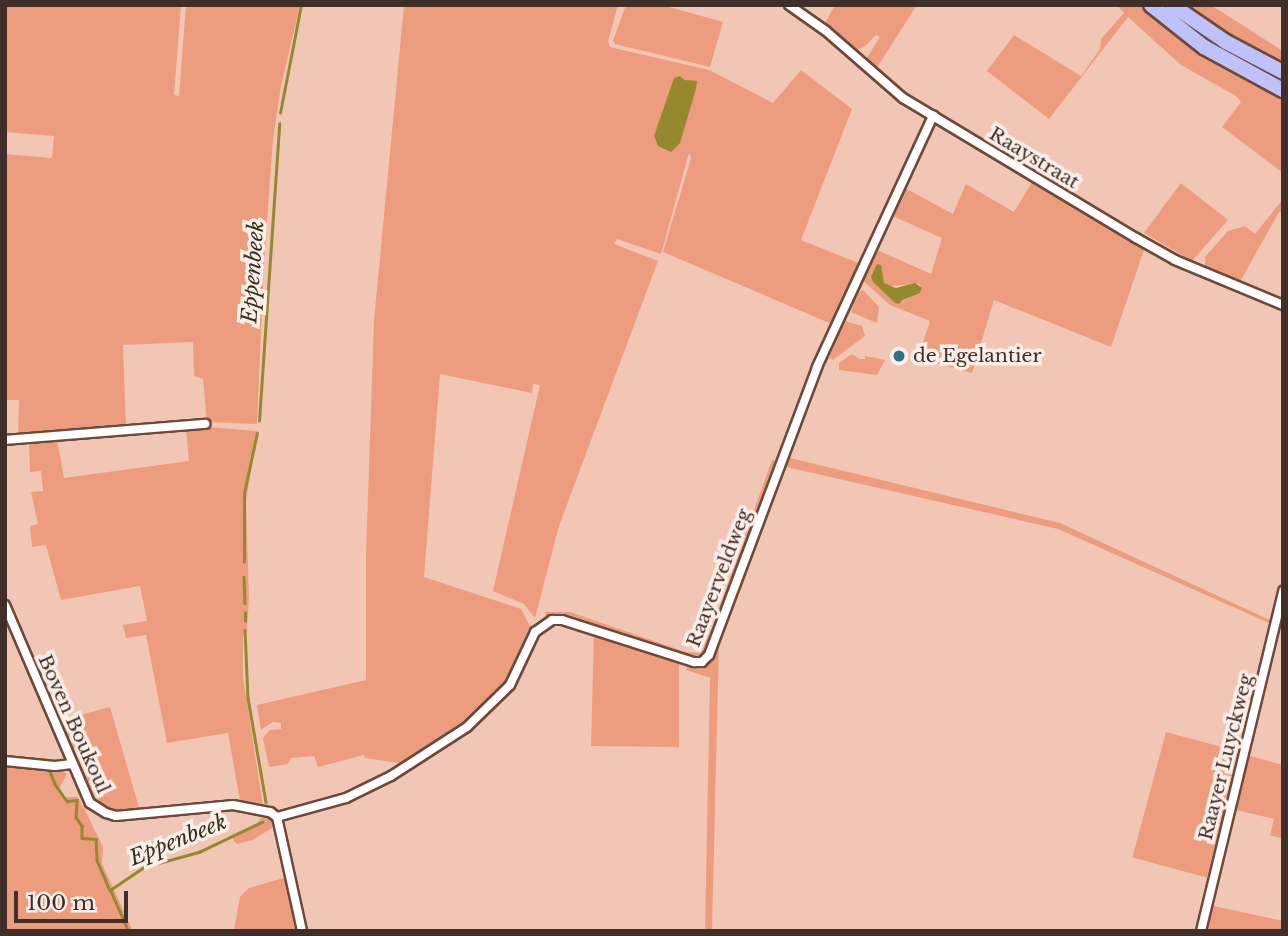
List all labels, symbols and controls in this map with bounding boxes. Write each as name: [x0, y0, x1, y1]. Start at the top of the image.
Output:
street label: Raaystraat: [985, 122, 1083, 194]
water label: Eppenbeek: [237, 220, 269, 324]
place label: de Egelantier: [913, 345, 1042, 367]
marker: de Egelantier: [891, 348, 907, 364]
street label: Raayerveldweg: [682, 506, 756, 650]
street label: Boven Boukoul: [33, 651, 115, 797]
street label: Raayer Luyckweg: [1194, 671, 1258, 843]
water label: Eppenbeek: [126, 809, 230, 871]
scale bar: [18, 876, 131, 920]
text: 100 m: [27, 890, 95, 916]

